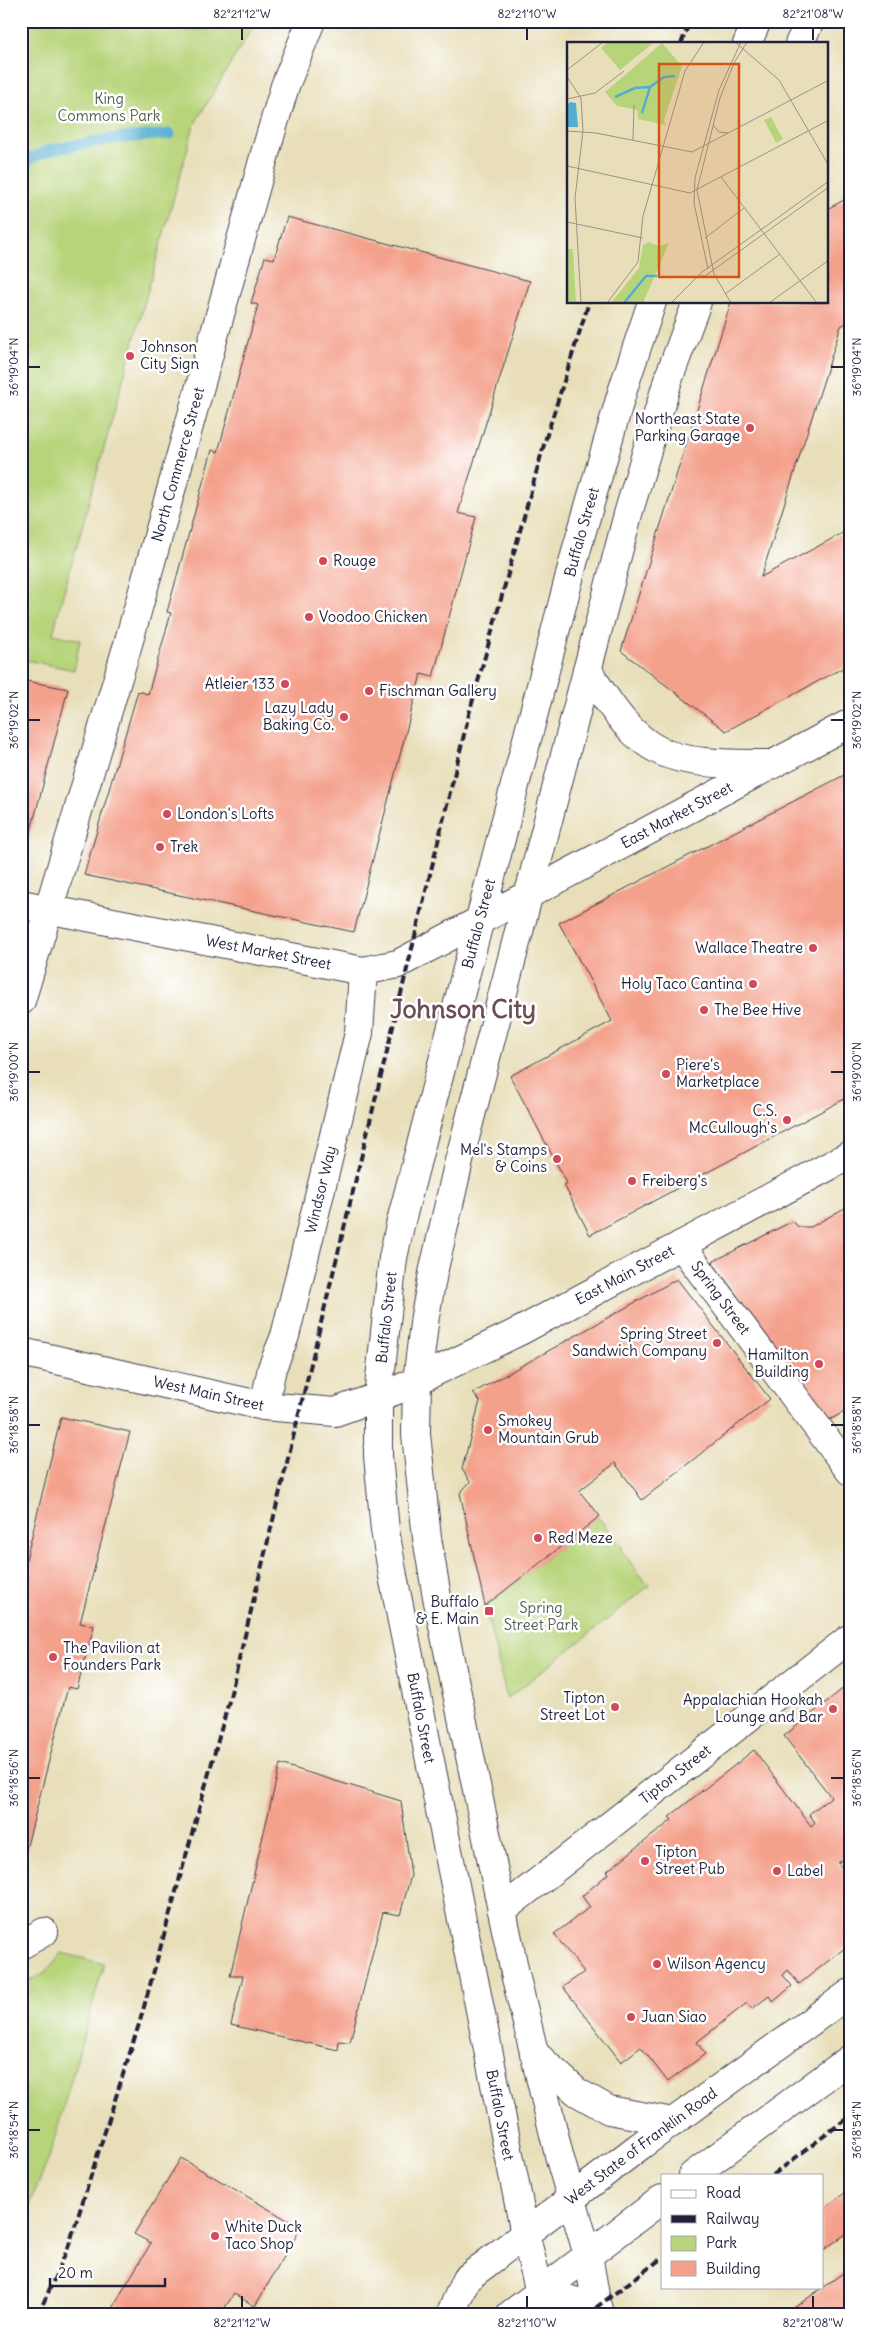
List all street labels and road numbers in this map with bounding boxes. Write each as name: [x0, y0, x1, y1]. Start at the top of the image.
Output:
street label: North Commerce Street: [147, 385, 208, 544]
street label: Buffalo Street: [560, 485, 603, 579]
street label: East Market Street: [617, 777, 736, 852]
street label: Buffalo Street: [457, 876, 499, 971]
street label: West Market Street: [204, 930, 333, 974]
street label: Windsor Way: [300, 1144, 340, 1235]
street label: East Main Street: [572, 1241, 677, 1309]
street label: Spring Street: [687, 1257, 755, 1338]
street label: Buffalo Street: [372, 1271, 400, 1364]
street label: West Main Street: [151, 1372, 266, 1415]
street label: Buffalo Street: [403, 1671, 440, 1765]
street label: Tipton Street: [635, 1740, 715, 1808]
street label: Buffalo Street: [482, 2068, 519, 2162]
street label: West State of Franklin Road: [561, 2083, 721, 2209]

